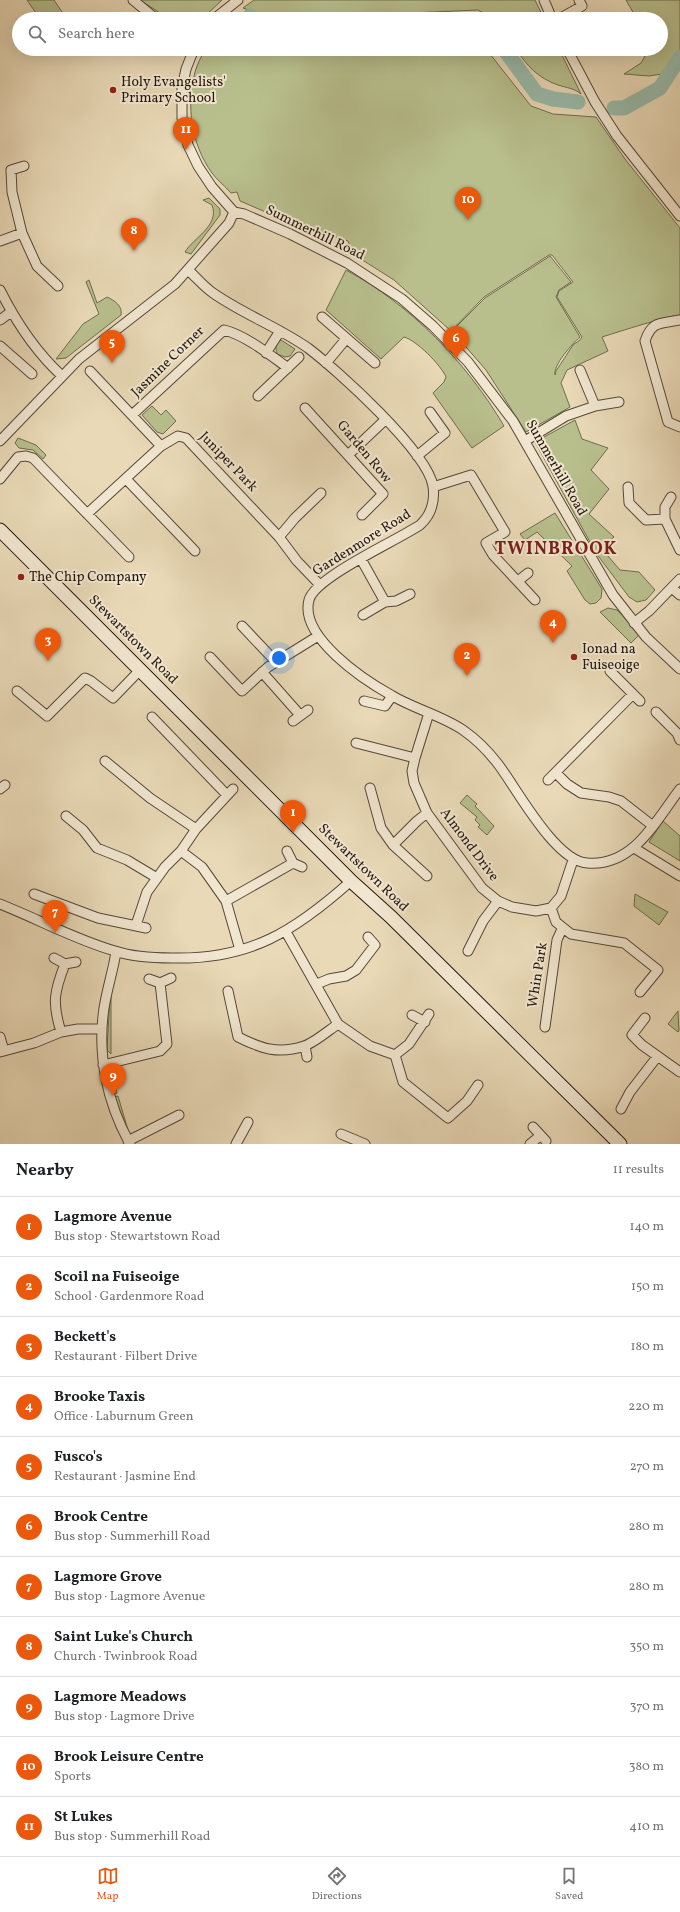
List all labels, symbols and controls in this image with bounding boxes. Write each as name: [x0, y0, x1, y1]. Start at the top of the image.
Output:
search box: [12, 12, 668, 56]
icon: search: [26, 23, 48, 45]
text: Search here: [58, 24, 135, 45]
place label: Holy Evangelists' Primary School: [121, 73, 226, 108]
marker: Holy Evangelists' Primary School: [108, 85, 118, 95]
pin: 11: [173, 117, 199, 150]
pin: 10: [455, 187, 481, 220]
street label: Summerhill Road: [262, 201, 368, 265]
pin: 8: [121, 218, 147, 251]
street label: Jasmine Corner: [127, 322, 209, 402]
pin: 6: [443, 326, 469, 359]
pin: 5: [99, 330, 125, 363]
street label: Summerhill Road: [521, 416, 591, 520]
street label: Garden Row: [332, 417, 396, 487]
street label: Juniper Park: [194, 428, 262, 497]
street label: Gardenmore Road: [309, 505, 415, 581]
district label: TWINBROOK: [494, 537, 618, 562]
place label: The Chip Company: [29, 568, 147, 587]
marker: The Chip Company: [16, 572, 26, 582]
street label: Stewartstown Road: [84, 591, 182, 689]
pin: 4: [540, 610, 566, 643]
pin: 3: [35, 628, 61, 661]
place label: Ionad na Fuiseoige: [582, 640, 640, 675]
pin: 2: [454, 643, 480, 676]
your location: [269, 648, 289, 668]
marker: Ionad na Fuiseoige: [569, 652, 579, 662]
pin: 1: [280, 800, 306, 833]
street label: Almond Drive: [435, 804, 503, 886]
street label: Stewartstown Road: [314, 820, 413, 916]
pin: 7: [42, 900, 68, 933]
street label: Whin Park: [523, 940, 553, 1009]
pin: 9: [100, 1063, 126, 1096]
text: Nearby: [16, 1159, 74, 1182]
text: 11 results: [613, 1161, 664, 1179]
text: Lagmore Avenue: [54, 1207, 172, 1228]
text: 1: [26, 1218, 32, 1236]
text: 140 m: [630, 1218, 664, 1236]
text: Bus stop · Stewartstown Road: [54, 1228, 220, 1246]
text: Scoil na Fuiseoige: [54, 1267, 179, 1288]
text: 2: [26, 1278, 32, 1296]
text: 150 m: [631, 1278, 664, 1296]
text: School · Gardenmore Road: [54, 1288, 204, 1306]
text: Beckett's: [54, 1327, 116, 1348]
text: 3: [26, 1338, 32, 1356]
text: 180 m: [630, 1338, 664, 1356]
text: Restaurant · Filbert Drive: [54, 1348, 197, 1366]
text: Brooke Taxis: [54, 1387, 145, 1408]
text: 4: [25, 1398, 33, 1416]
text: 220 m: [628, 1398, 664, 1416]
text: Office · Laburnum Green: [54, 1408, 193, 1426]
text: Fusco's: [54, 1447, 103, 1468]
text: 5: [26, 1458, 32, 1476]
text: 270 m: [630, 1458, 664, 1476]
text: Restaurant · Jasmine End: [54, 1468, 196, 1486]
text: Brook Centre: [54, 1507, 148, 1528]
text: 6: [25, 1518, 33, 1536]
text: 280 m: [628, 1518, 664, 1536]
text: Bus stop · Summerhill Road: [54, 1528, 210, 1546]
text: Lagmore Grove: [54, 1567, 162, 1588]
text: 7: [26, 1578, 32, 1596]
text: 280 m: [628, 1578, 664, 1596]
text: Bus stop · Lagmore Avenue: [54, 1588, 205, 1606]
text: Saint Luke's Church: [54, 1627, 193, 1648]
text: 8: [25, 1638, 33, 1656]
text: 350 m: [629, 1638, 664, 1656]
text: Church · Twinbrook Road: [54, 1648, 198, 1666]
text: Lagmore Meadows: [54, 1687, 186, 1708]
text: 9: [25, 1698, 33, 1716]
text: 370 m: [630, 1698, 664, 1716]
text: Bus stop · Lagmore Drive: [54, 1708, 194, 1726]
text: Brook Leisure Centre: [54, 1747, 204, 1768]
text: 10: [22, 1758, 36, 1776]
text: 380 m: [629, 1758, 664, 1776]
text: Sports: [54, 1768, 91, 1786]
text: St Lukes: [54, 1807, 113, 1828]
text: 11: [24, 1818, 34, 1836]
text: 410 m: [629, 1818, 664, 1836]
text: Bus stop · Summerhill Road: [54, 1828, 210, 1846]
tab: Map: [97, 1865, 119, 1904]
tab: Directions: [312, 1865, 362, 1904]
tab: Saved: [555, 1865, 583, 1904]

